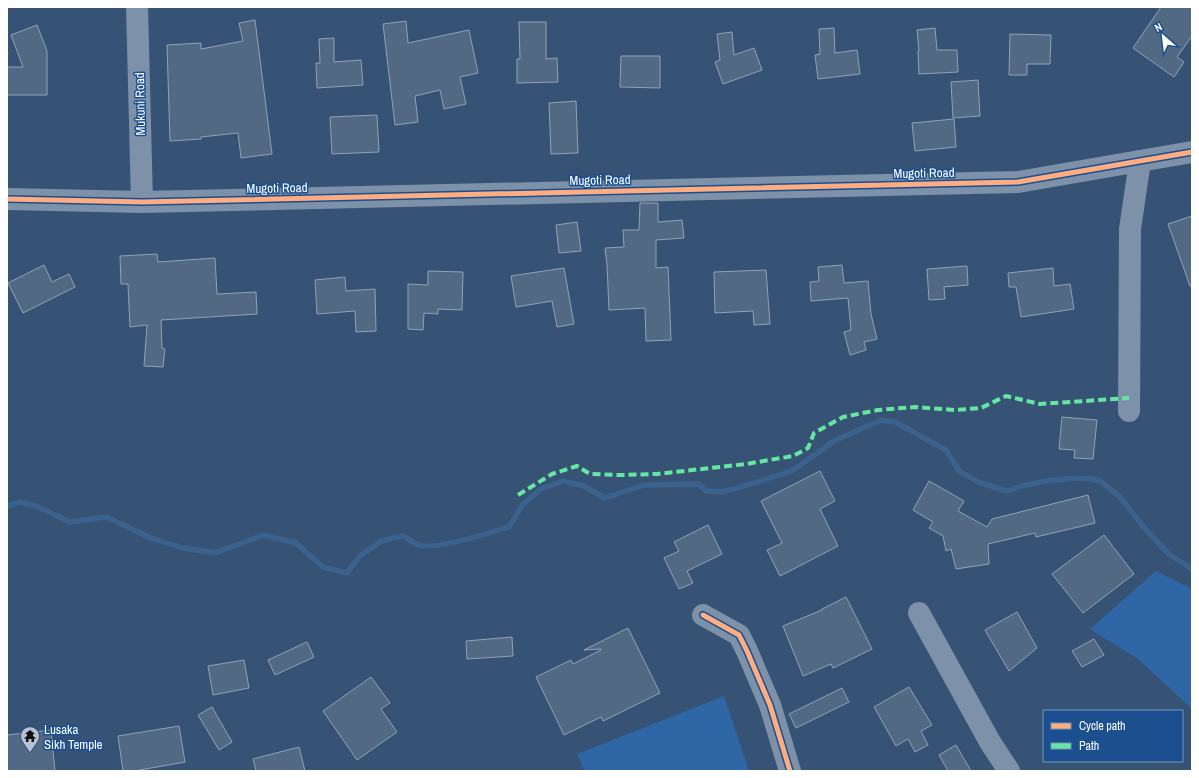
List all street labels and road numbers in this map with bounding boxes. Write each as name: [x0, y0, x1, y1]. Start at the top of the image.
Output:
street label: Mukuni Road: [131, 72, 149, 136]
street label: Mugoti Road: [893, 164, 955, 182]
street label: Mugoti Road: [569, 171, 631, 189]
street label: Mugoti Road: [246, 179, 308, 197]

